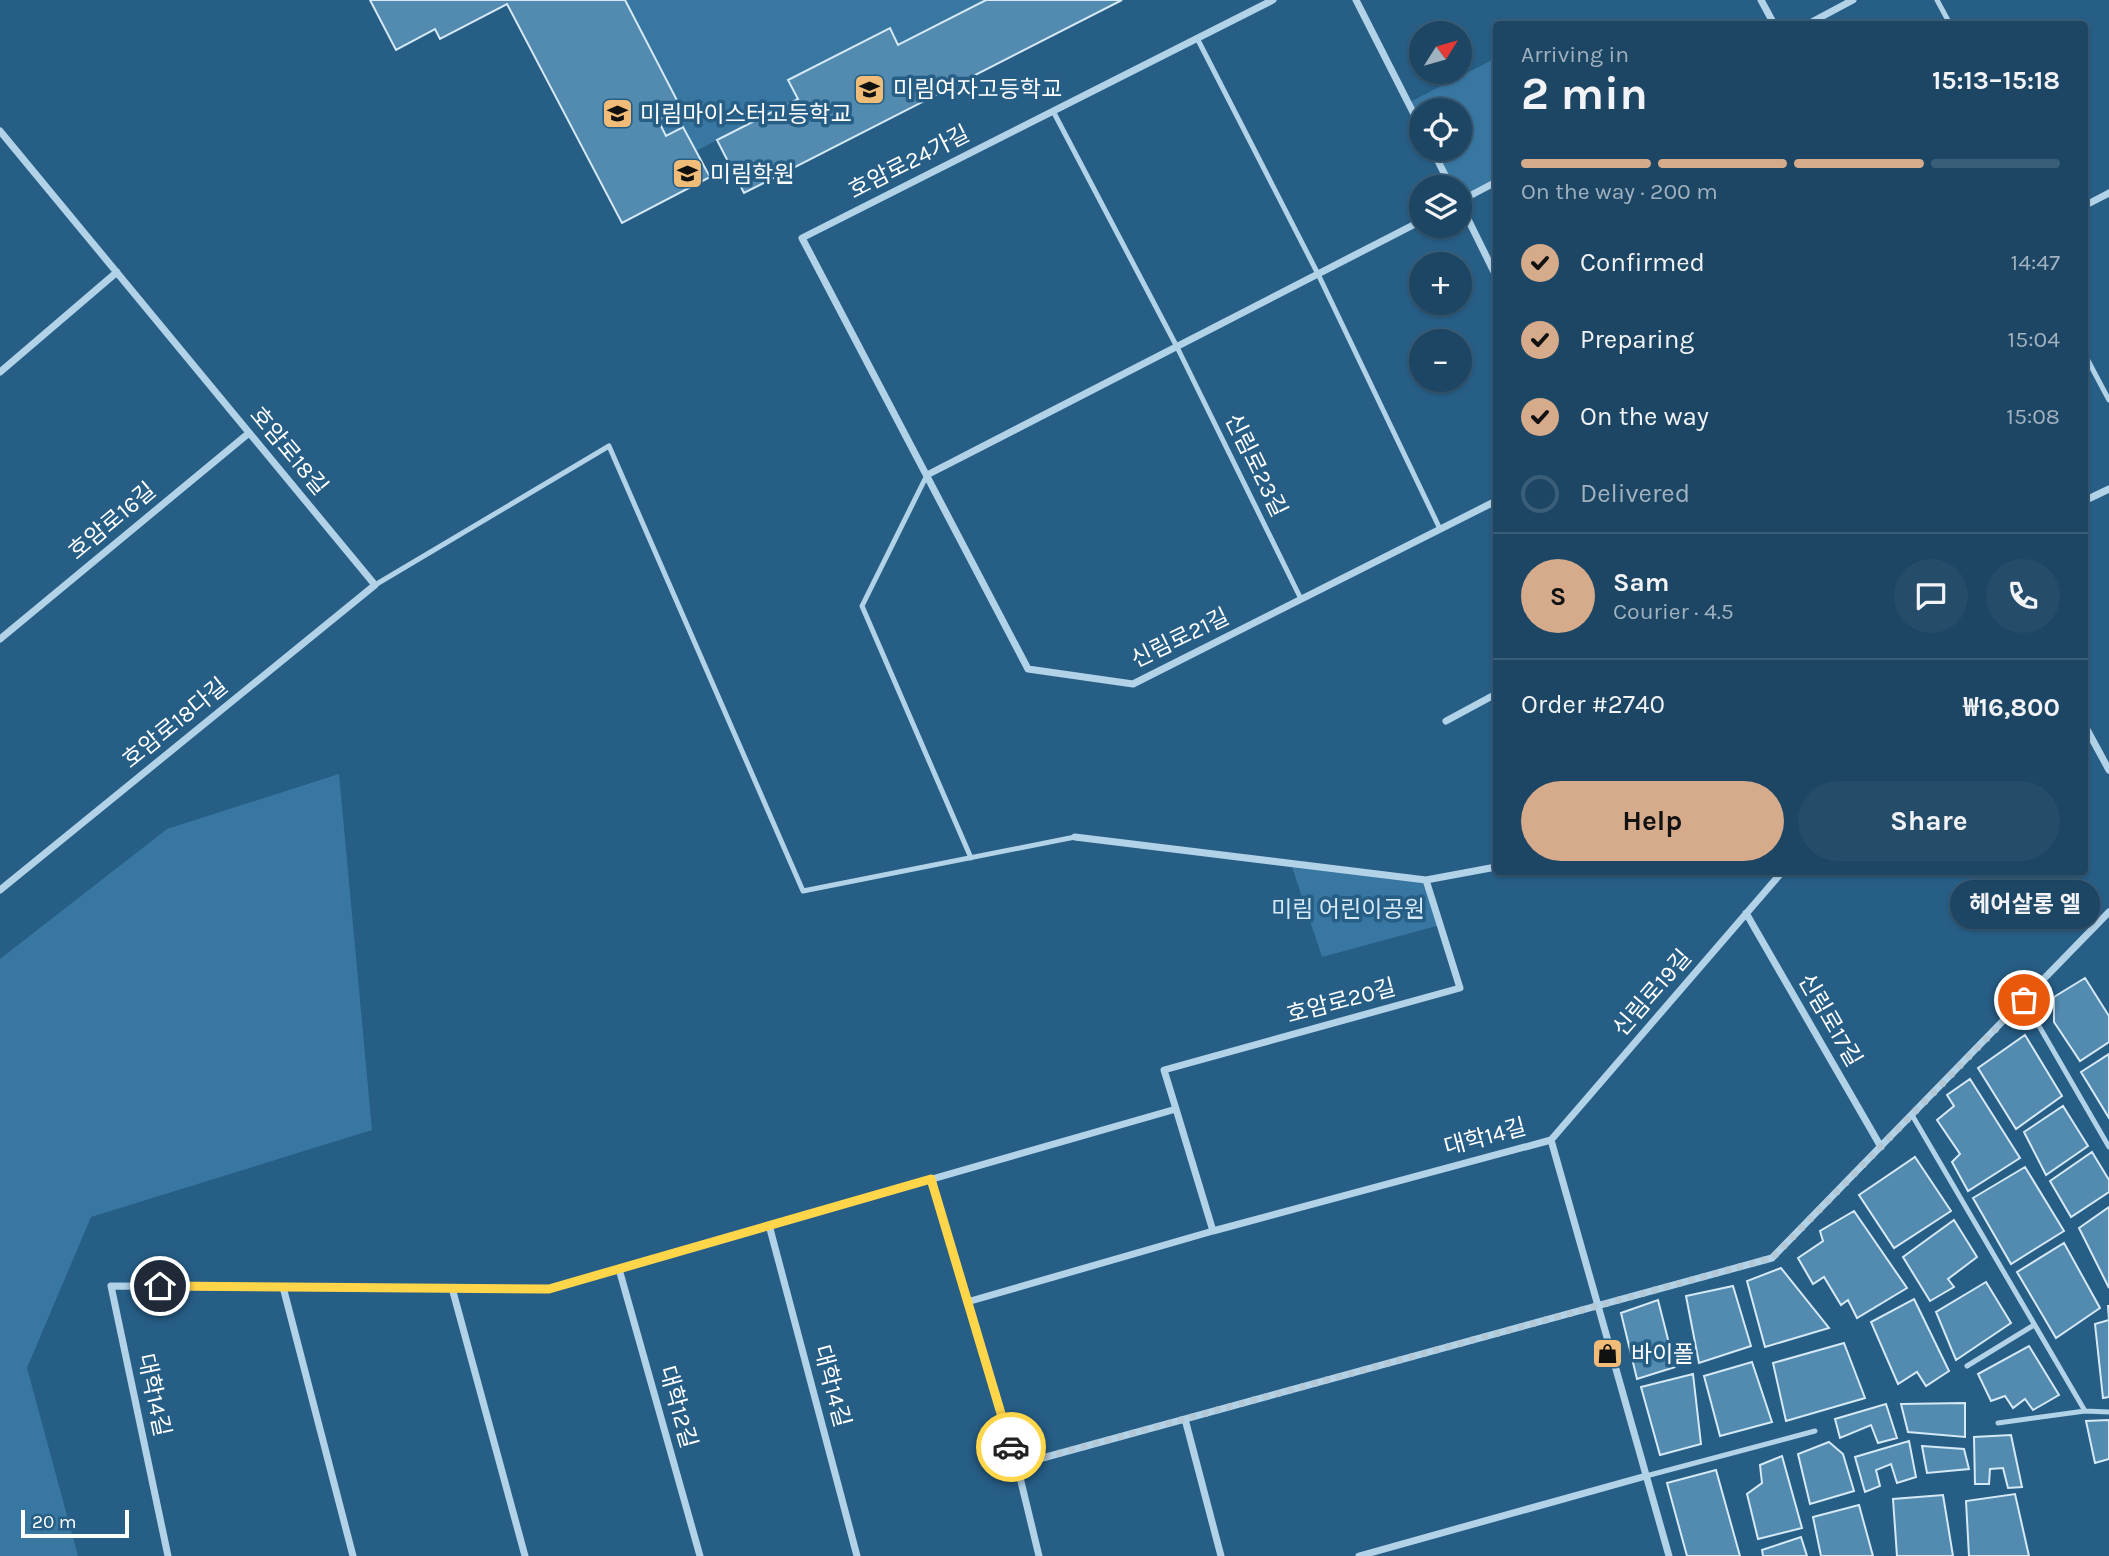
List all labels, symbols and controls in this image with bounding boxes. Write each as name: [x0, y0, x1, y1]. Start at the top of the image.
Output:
north arrow: [1409, 21, 1472, 84]
map controls: [1409, 21, 1472, 392]
text: Arriving in: [1521, 41, 1629, 68]
text: 15:13–15:18: [1932, 65, 2060, 96]
text: 2 min: [1521, 67, 1648, 121]
school or university icon: 미림여자고등학교: [853, 72, 887, 106]
place label: 미림여자고등학교: [893, 76, 1062, 103]
school or university icon: 미림마이스터고등학교: [600, 97, 634, 131]
button: locate: [1409, 98, 1472, 161]
place label: 미림마이스터고등학교: [640, 101, 852, 128]
street label: 호암로24가길: [844, 120, 974, 204]
school or university icon: 미림학원: [670, 157, 704, 191]
place label: 미림학원: [710, 161, 795, 188]
button: layers: [1409, 175, 1472, 238]
text: On the way · 200 m: [1521, 178, 1718, 205]
icon: check: [1521, 244, 1559, 282]
text: Confirmed: [1580, 247, 1705, 278]
text: 14:47: [2011, 249, 2060, 276]
button: +: [1409, 252, 1472, 315]
icon: check: [1521, 321, 1559, 359]
text: Preparing: [1580, 324, 1694, 355]
text: 15:04: [2008, 326, 2060, 353]
button: −: [1409, 329, 1472, 392]
icon: check: [1521, 398, 1559, 436]
text: On the way: [1580, 401, 1709, 432]
street label: 호암로18길: [244, 402, 334, 500]
text: 15:08: [2006, 403, 2060, 430]
street label: 신림로23길: [1219, 409, 1293, 521]
street label: 호암로16길: [63, 477, 161, 565]
text: Delivered: [1580, 478, 1690, 509]
button: chat: [1894, 559, 1968, 633]
button: phone: [1986, 559, 2060, 633]
text: Sam: [1613, 567, 1669, 598]
text: S: [1550, 581, 1566, 612]
text: Courier · 4.5: [1613, 598, 1734, 625]
street label: 신림로21길: [1127, 603, 1233, 673]
street label: 호암로18다길: [117, 672, 233, 774]
text: Order #2740: [1521, 689, 1665, 720]
text: ₩16,800: [1963, 692, 2060, 723]
button: Help: [1521, 781, 1784, 861]
button: Share: [1798, 781, 2060, 861]
callout: 헤어살롱 엘: [1949, 881, 2099, 930]
text: 헤어살롱 엘: [1969, 891, 2081, 918]
park label: 미림 어린이공원: [1271, 896, 1425, 923]
street label: 신림로19길: [1607, 944, 1697, 1042]
street label: 신림로17길: [1793, 969, 1867, 1071]
pin: [1994, 970, 2054, 1030]
street label: 호암로20길: [1284, 974, 1398, 1028]
icon: bag: [2005, 981, 2043, 1019]
street label: 대학14길: [1441, 1113, 1529, 1161]
pin: [130, 1256, 190, 1316]
icon: home: [141, 1267, 179, 1305]
shop icon: 바이폴: [1591, 1337, 1625, 1371]
place label: 바이폴: [1631, 1341, 1694, 1368]
street label: 대학14길: [808, 1342, 856, 1430]
street label: 대학14길: [132, 1351, 176, 1439]
street label: 대학12길: [653, 1363, 703, 1451]
courier: [976, 1412, 1046, 1482]
icon: car: [992, 1428, 1030, 1466]
scale bar: [21, 1507, 130, 1539]
text: 20 m: [32, 1511, 77, 1533]

